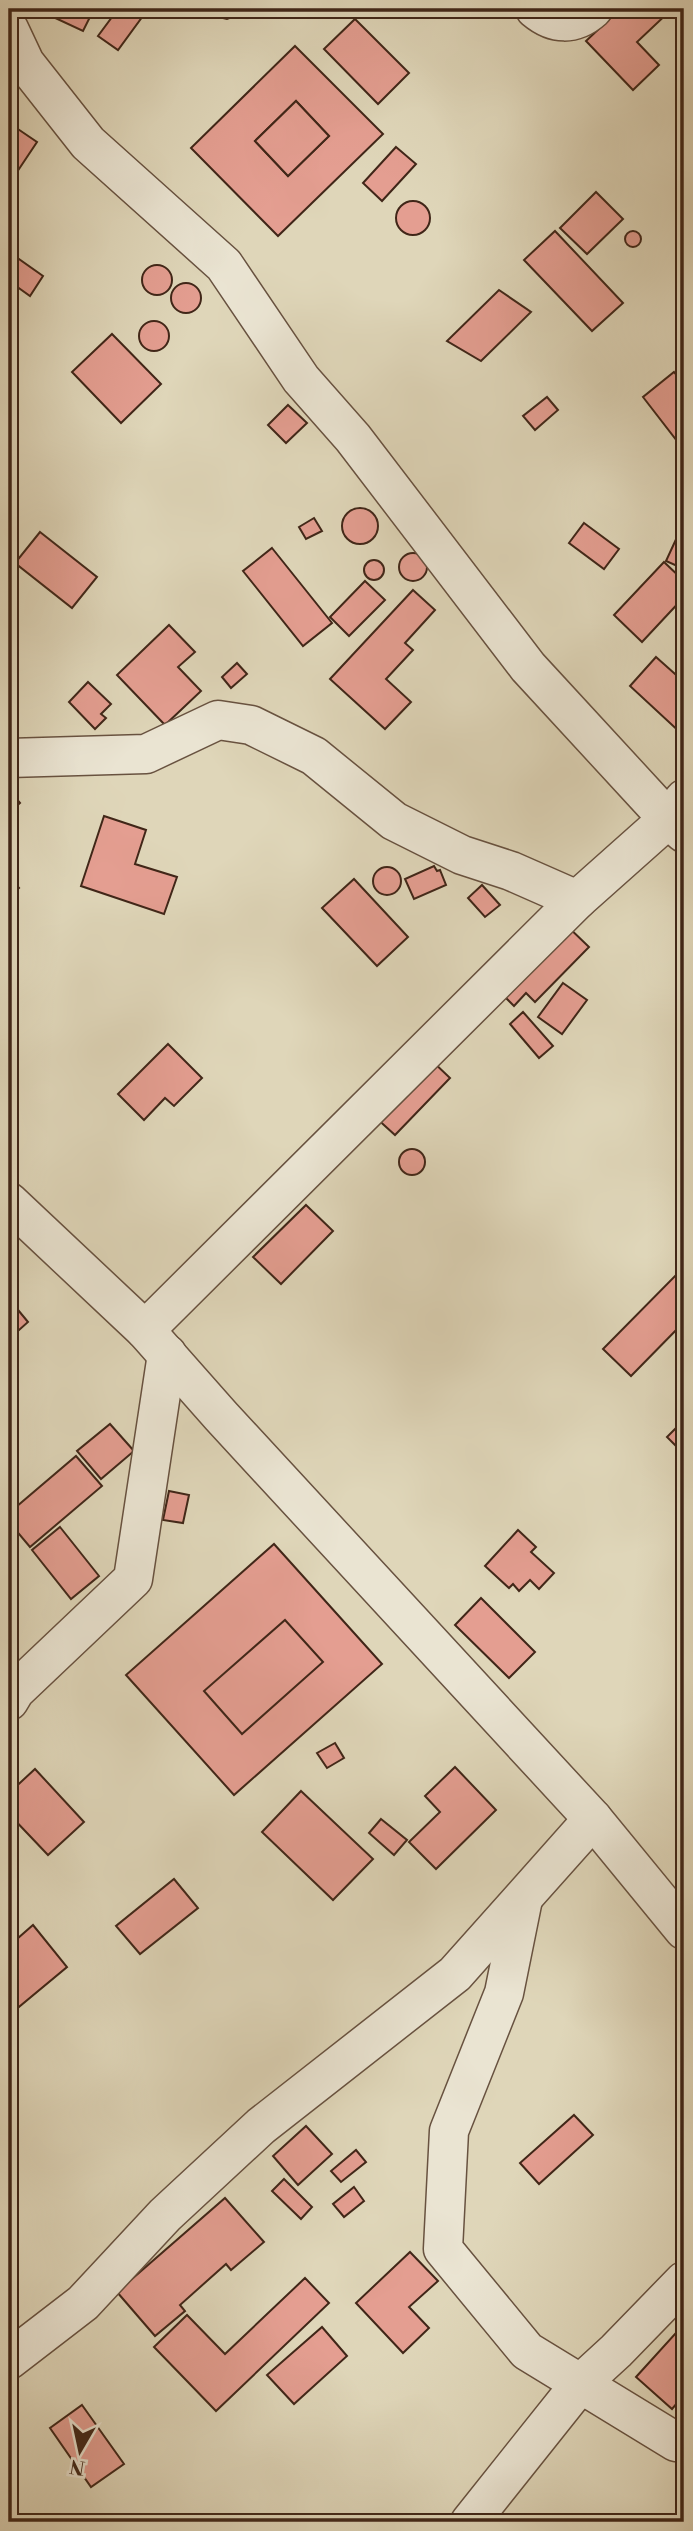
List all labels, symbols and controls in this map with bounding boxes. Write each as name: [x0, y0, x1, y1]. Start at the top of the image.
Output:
north arrow: [46, 2416, 116, 2486]
text: N: [68, 2454, 87, 2480]

